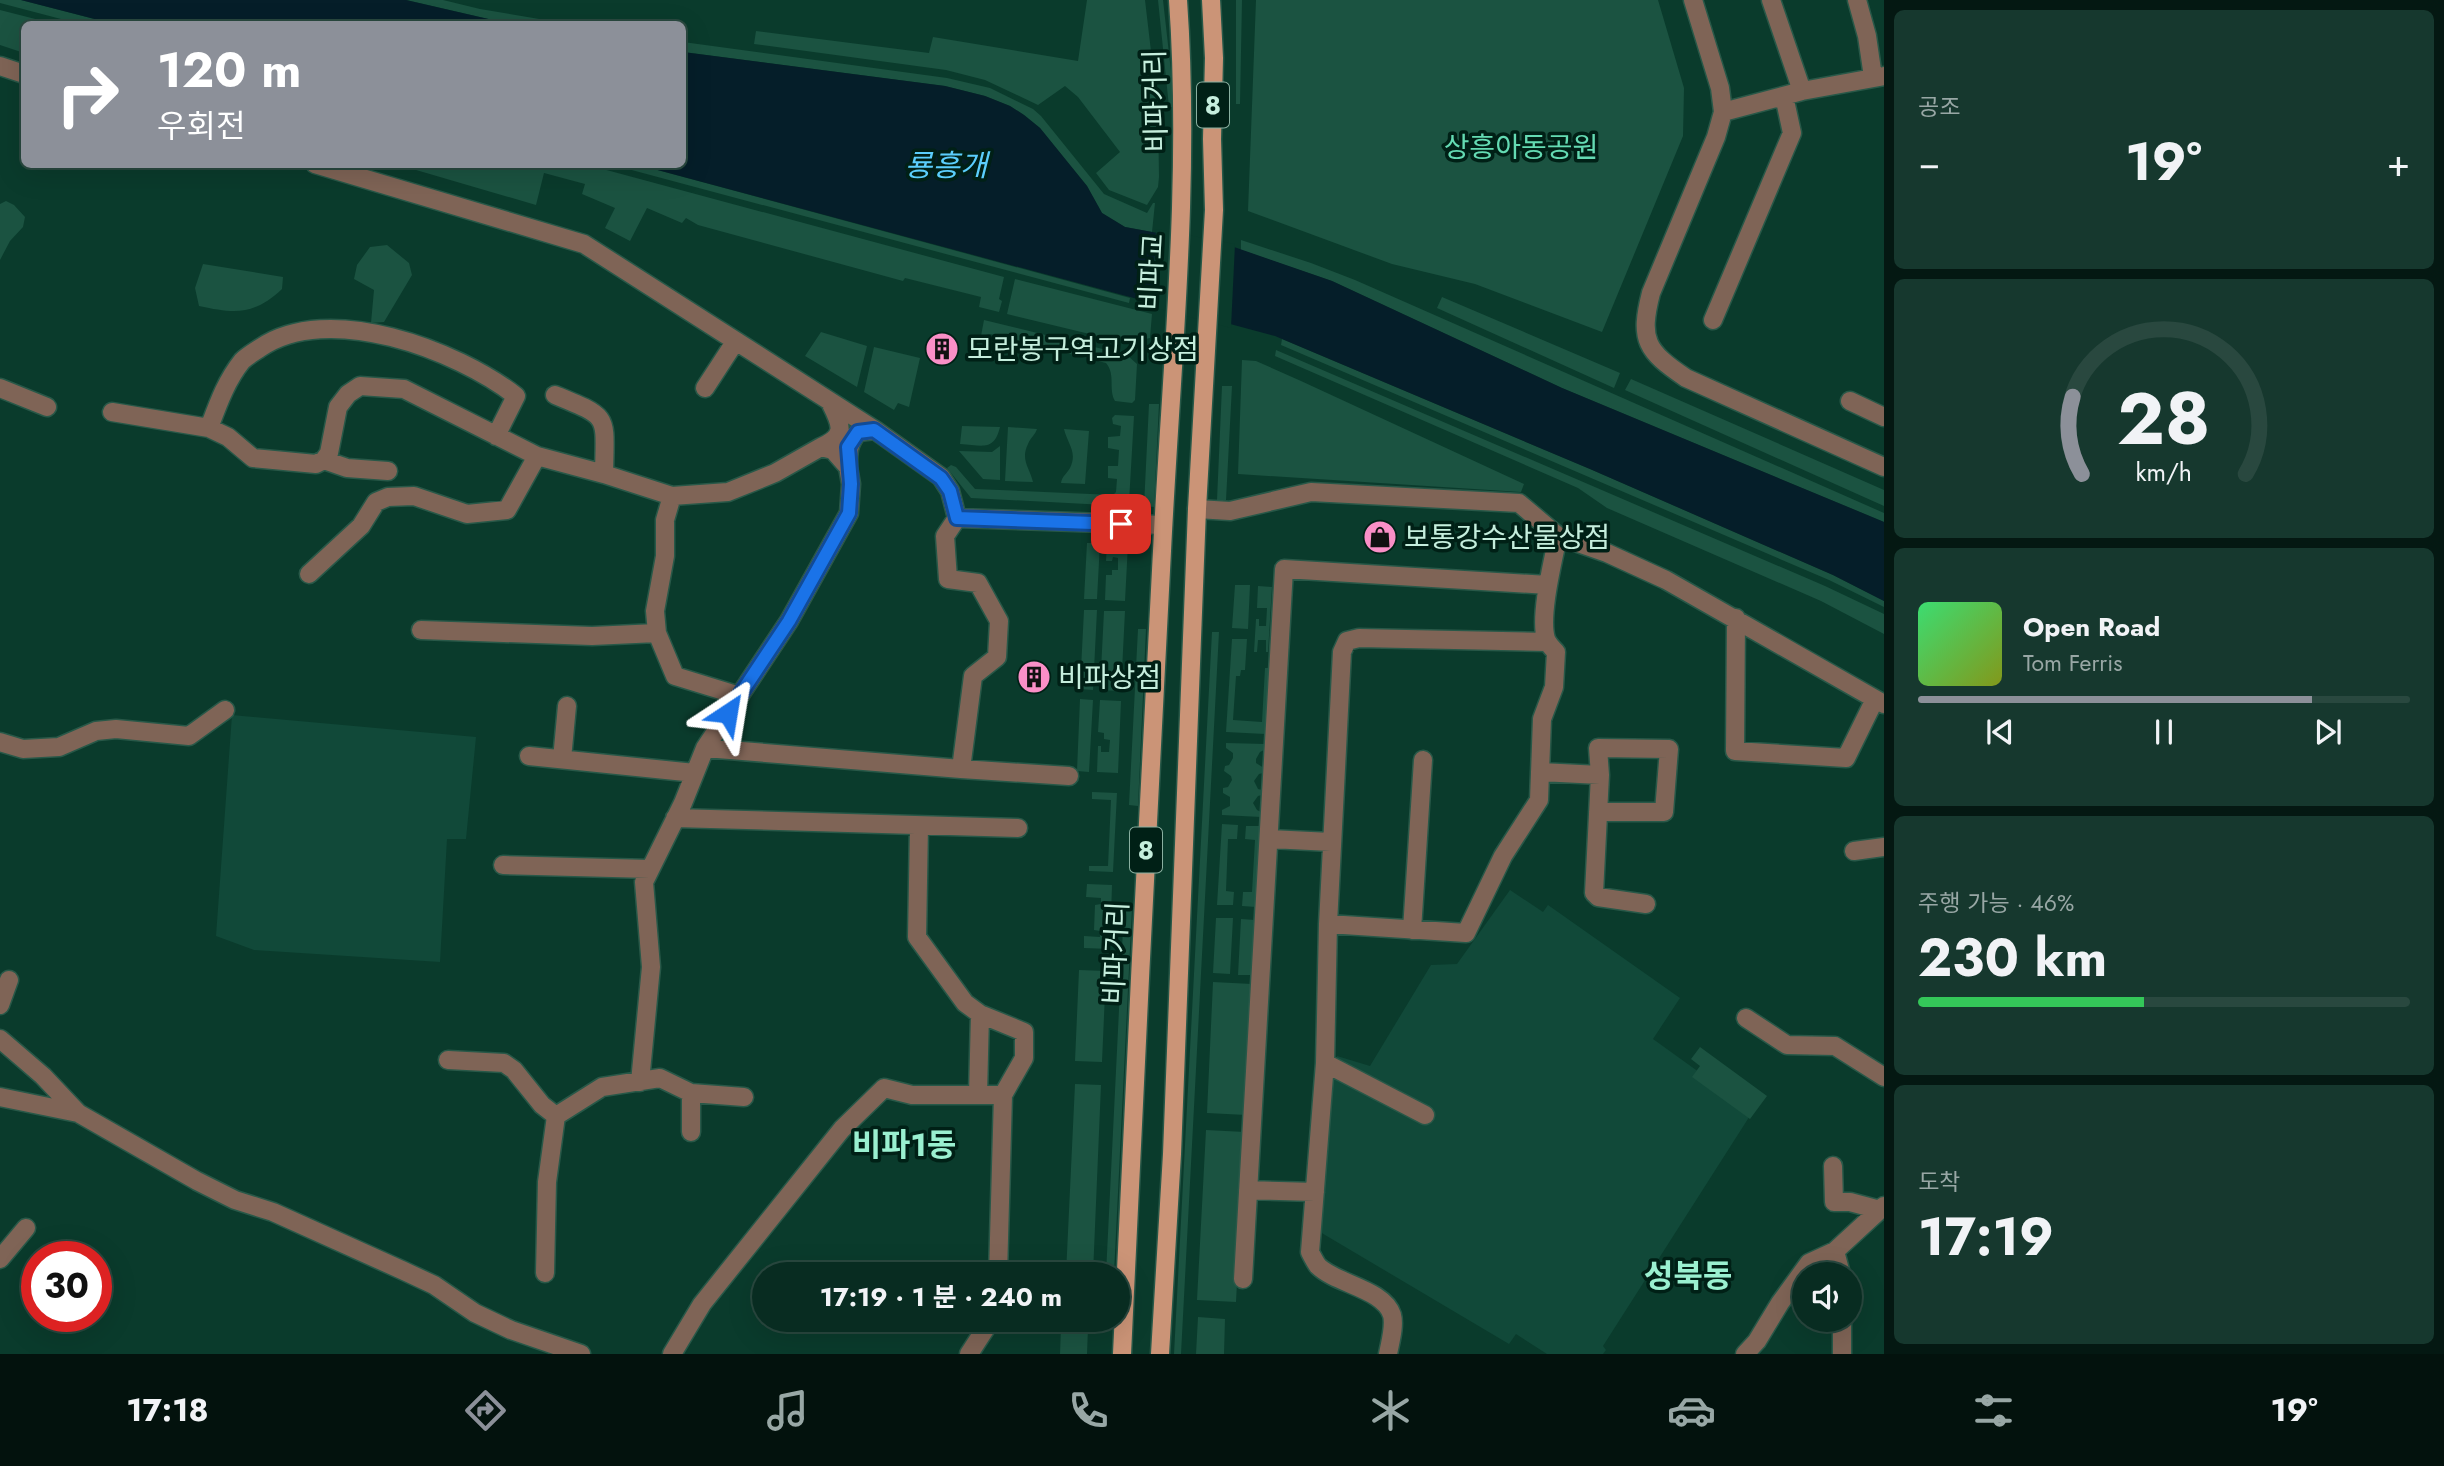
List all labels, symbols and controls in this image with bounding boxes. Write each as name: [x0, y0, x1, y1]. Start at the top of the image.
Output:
text: 120 m: [157, 35, 301, 105]
icon: right: [42, 49, 133, 140]
street label: 비파거리: [1134, 49, 1177, 153]
road number: 8: [1197, 82, 1229, 128]
text: 공조: [1918, 90, 1960, 124]
text: 우회전: [157, 103, 245, 149]
text: 19°: [2125, 124, 2202, 200]
park label: 상흥아동공원: [1444, 127, 1598, 168]
text: −: [1918, 135, 1940, 190]
text: +: [2387, 135, 2410, 190]
water label: 룡흥개: [905, 144, 991, 187]
street label: 비파교: [1129, 232, 1174, 312]
place label: 모란봉구역고기상점: [967, 329, 1199, 370]
building icon: 모란봉구역고기상점: [923, 330, 961, 368]
text: 28: [2117, 367, 2211, 472]
text: km/h: [2136, 454, 2192, 490]
pin: [1091, 494, 1151, 554]
icon: arrive: [1102, 505, 1140, 543]
place label: 보통강수산물상점: [1404, 517, 1610, 558]
shop icon: 보통강수산물상점: [1361, 518, 1399, 556]
text: Open Road: [2023, 608, 2160, 646]
text: Tom Ferris: [2023, 646, 2122, 680]
place label: 비파상점: [1058, 657, 1161, 698]
building icon: 비파상점: [1015, 658, 1053, 696]
position arrow: [691, 676, 765, 750]
icon: previous: [1981, 713, 2019, 751]
icon: pause: [2145, 713, 2183, 751]
icon: next: [2309, 713, 2347, 751]
road number: 8: [1130, 828, 1162, 872]
text: 주행 가능 · 46%: [1918, 886, 2074, 920]
street label: 비파거리: [1092, 901, 1139, 1006]
text: 230 km: [1918, 920, 2107, 996]
district label: 비파1동: [852, 1122, 956, 1168]
text: 도착: [1918, 1165, 1960, 1199]
text: 17:19: [1918, 1199, 2054, 1275]
speed limit sign: 30: [21, 1241, 112, 1332]
district label: 성북동: [1644, 1253, 1732, 1299]
map controls: [1792, 1262, 1862, 1332]
button: sound: [1792, 1262, 1862, 1332]
text: 17:19 · 1 분 · 240 m: [820, 1278, 1062, 1316]
icon: directions: [461, 1386, 510, 1435]
icon: music: [763, 1386, 812, 1435]
icon: phone: [1064, 1386, 1113, 1435]
icon: climate: [1366, 1386, 1415, 1435]
icon: car: [1667, 1386, 1716, 1435]
icon: filters: [1969, 1386, 2018, 1435]
text: 17:18: [126, 1387, 209, 1433]
text: 19°: [2270, 1387, 2318, 1433]

